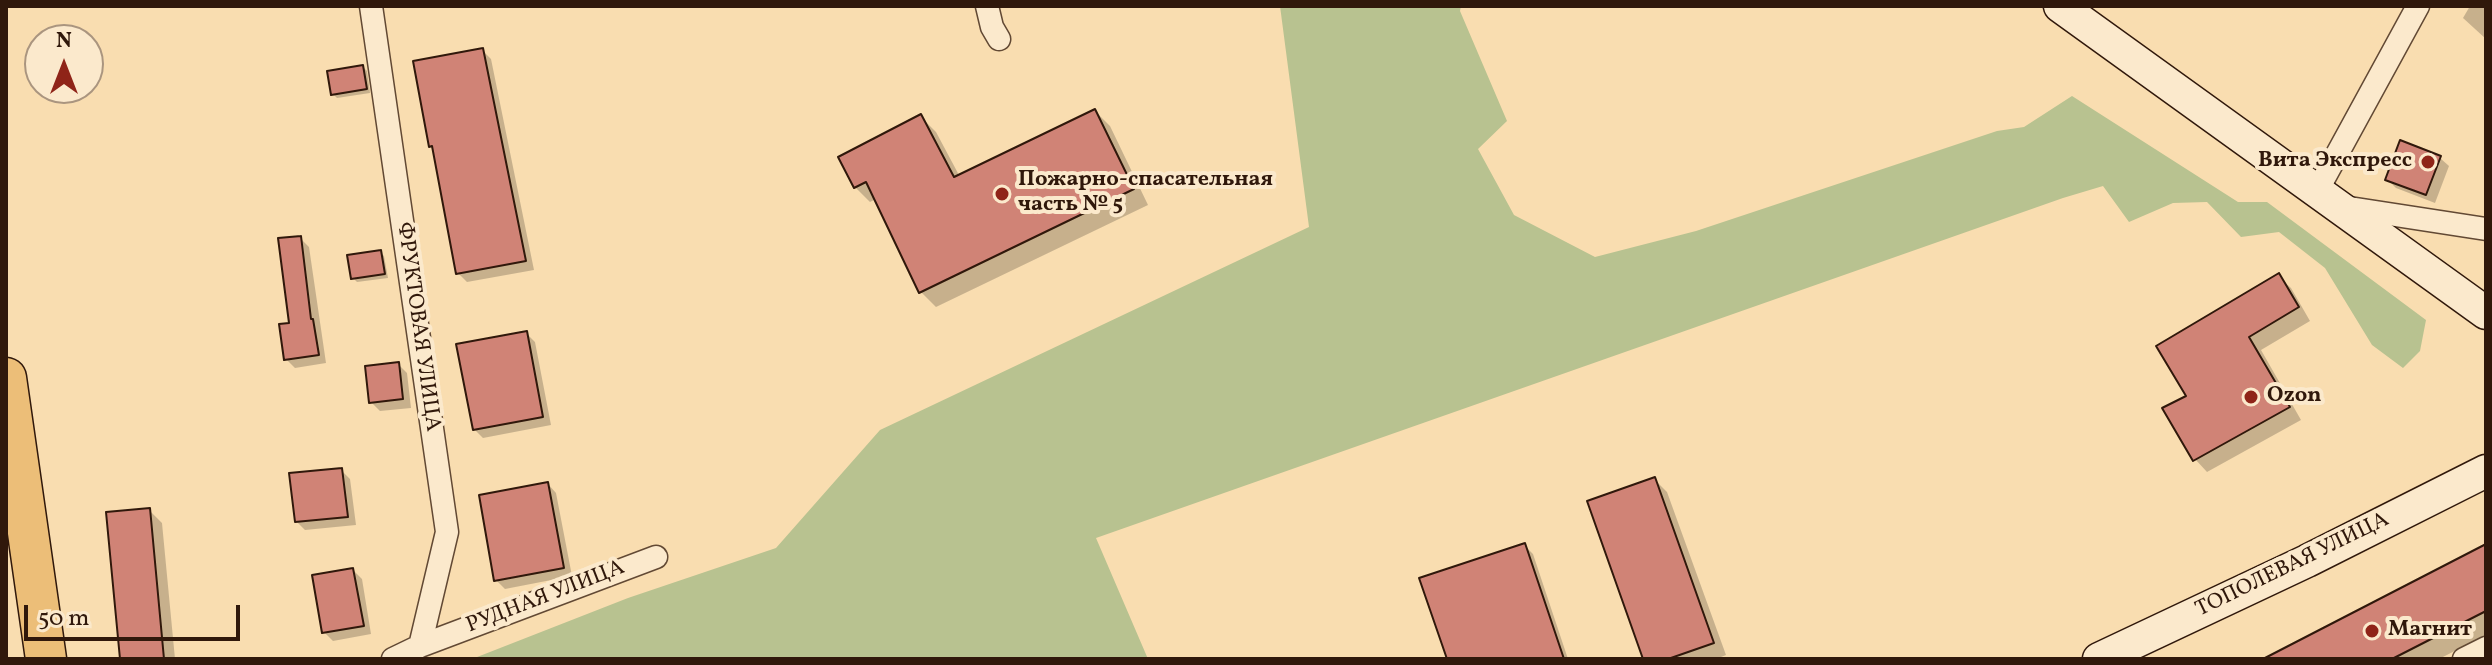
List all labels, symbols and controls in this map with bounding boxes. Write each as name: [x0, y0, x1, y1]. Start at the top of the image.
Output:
north arrow: [24, 24, 104, 104]
text: N: [56, 26, 72, 57]
place label: Вита Экспресс: [2258, 149, 2412, 175]
marker: Вита Экспресс: [2419, 153, 2437, 171]
place label: Пожарно-спасательная часть № 5: [1018, 168, 1273, 220]
marker: Пожарно-спасательная часть № 5: [993, 185, 1011, 203]
street label: ФРУКТОВАЯ УЛИЦА: [389, 221, 445, 433]
place label: Ozon: [2267, 384, 2322, 410]
marker: Ozon: [2242, 388, 2260, 406]
street label: ТОПОЛЕВАЯ УЛИЦА: [2192, 508, 2394, 624]
street label: РУДНАЯ УЛИЦА: [463, 556, 629, 640]
scale bar: [28, 589, 244, 639]
text: 50 m: [38, 602, 90, 636]
place label: Магнит: [2388, 618, 2472, 644]
marker: Магнит: [2363, 622, 2381, 640]

